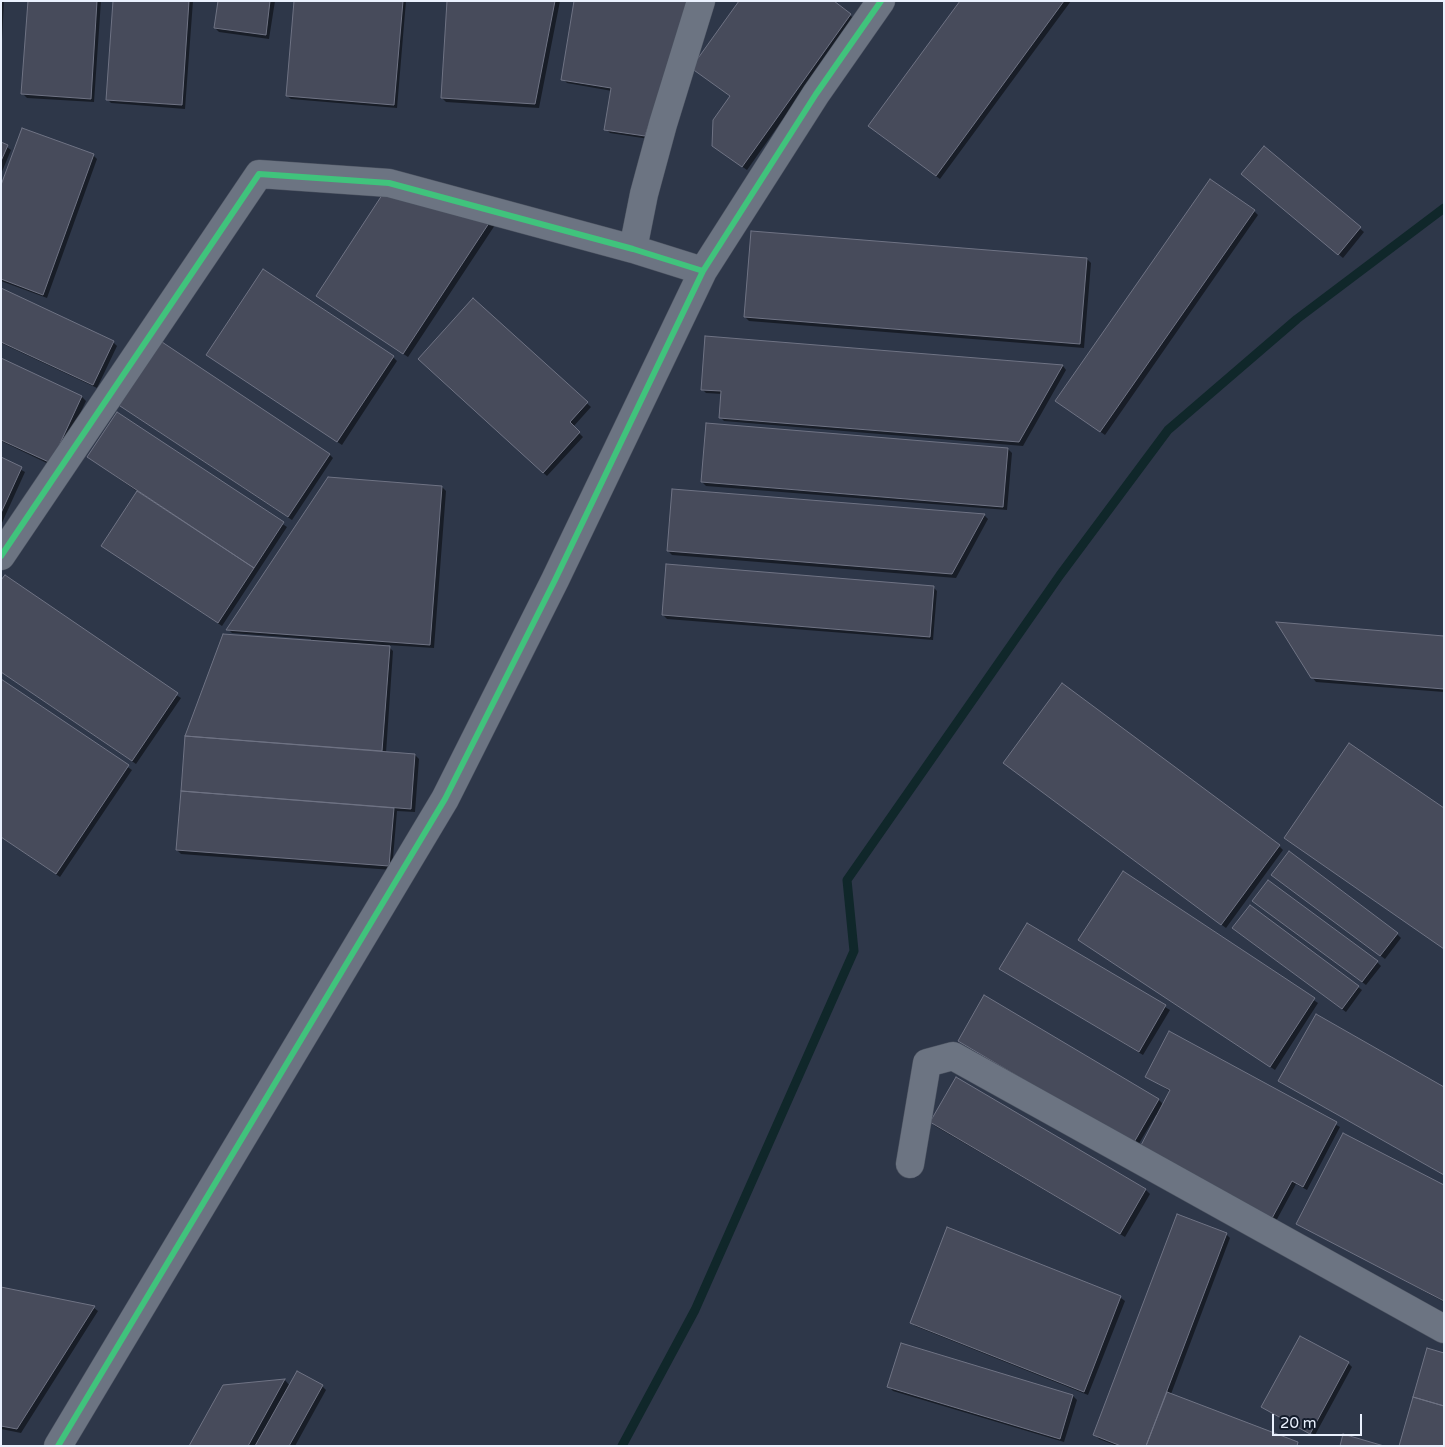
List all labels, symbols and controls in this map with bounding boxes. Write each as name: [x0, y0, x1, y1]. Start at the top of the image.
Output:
scale bar: [1275, 1404, 1365, 1436]
text: 20 m: [1280, 1414, 1317, 1432]

